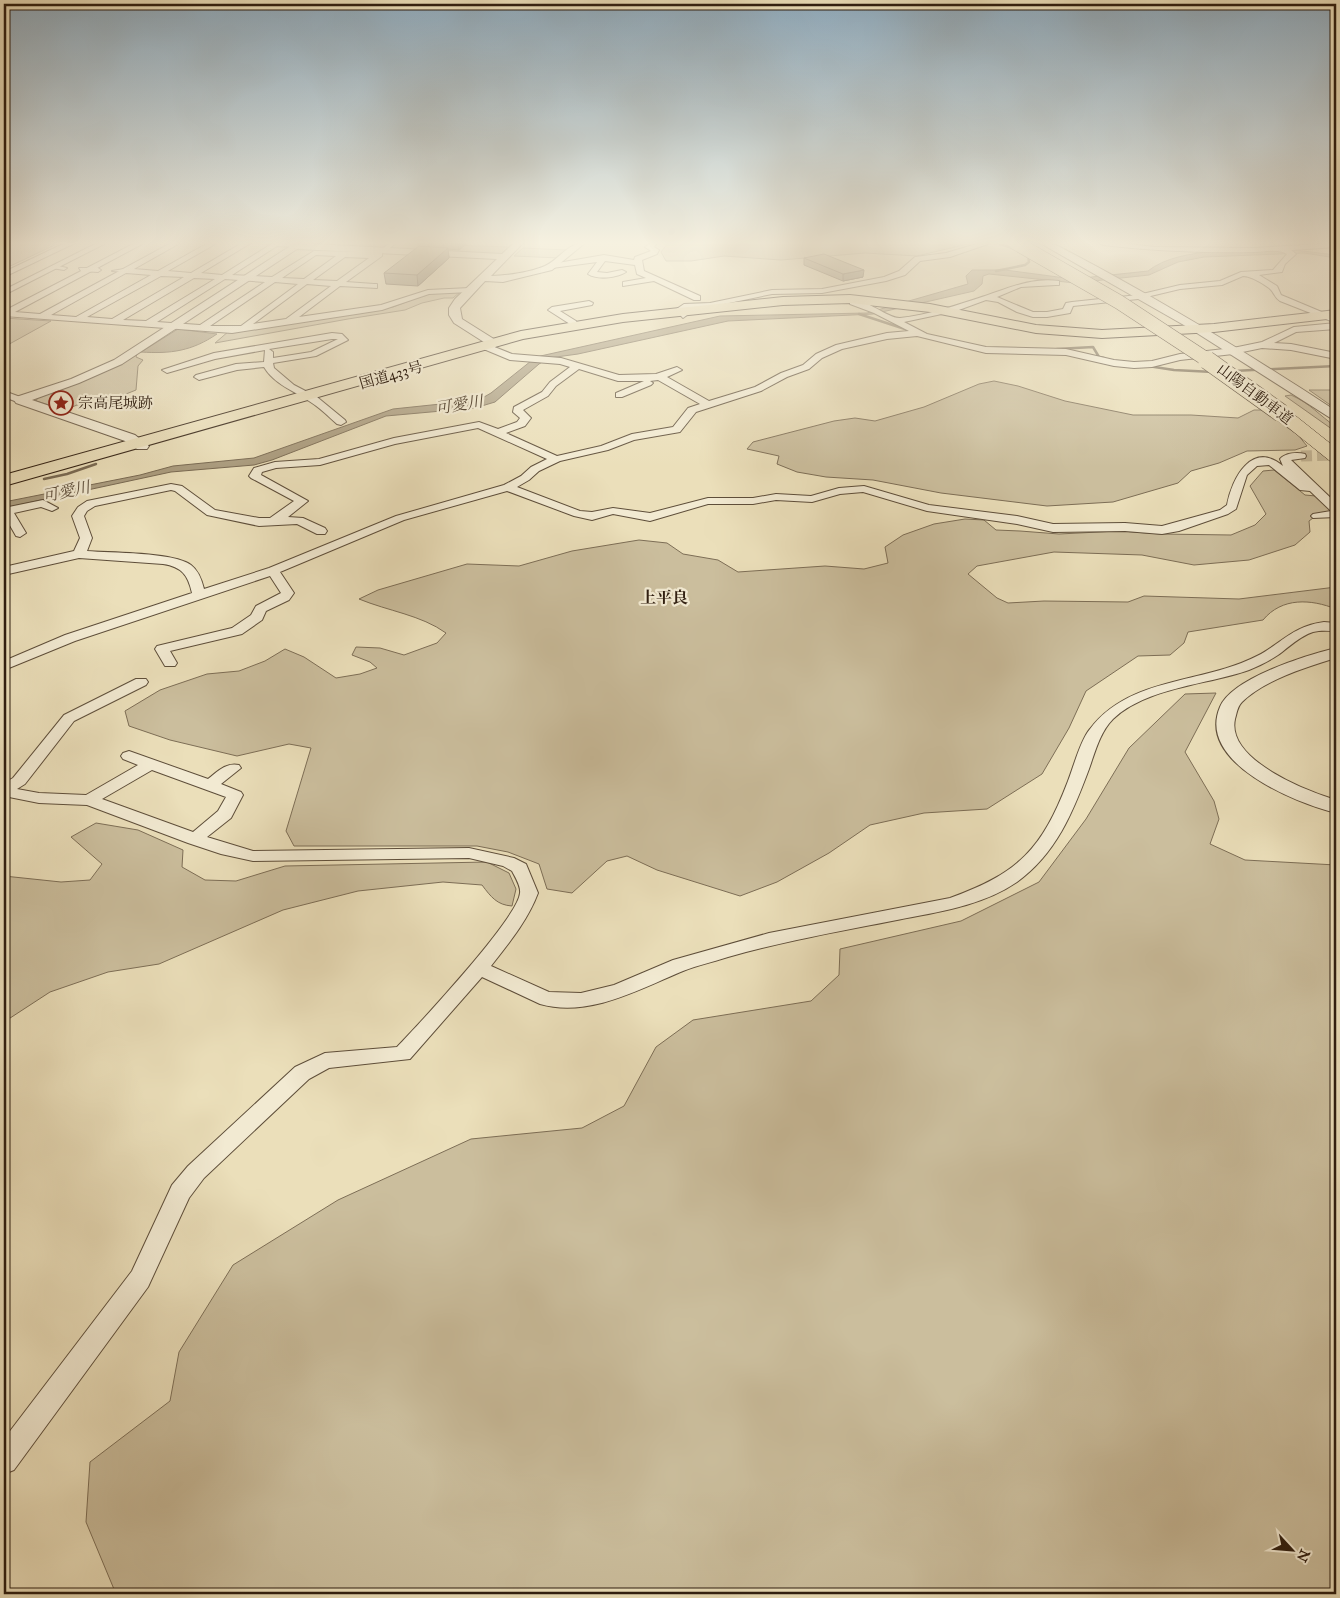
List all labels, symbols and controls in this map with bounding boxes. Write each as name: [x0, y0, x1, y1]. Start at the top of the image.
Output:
street label: 国道433号: [357, 357, 425, 393]
street label: 山陽自動車道: [1214, 360, 1296, 428]
place icon: 宗高尾城跡: [48, 390, 74, 416]
water label: 可愛川: [434, 391, 486, 418]
place label: 宗高尾城跡: [78, 394, 153, 412]
water label: 可愛川: [41, 477, 94, 506]
district label: 上平良: [640, 588, 688, 607]
north arrow: [1268, 1526, 1318, 1576]
text: N: [1293, 1546, 1313, 1565]

